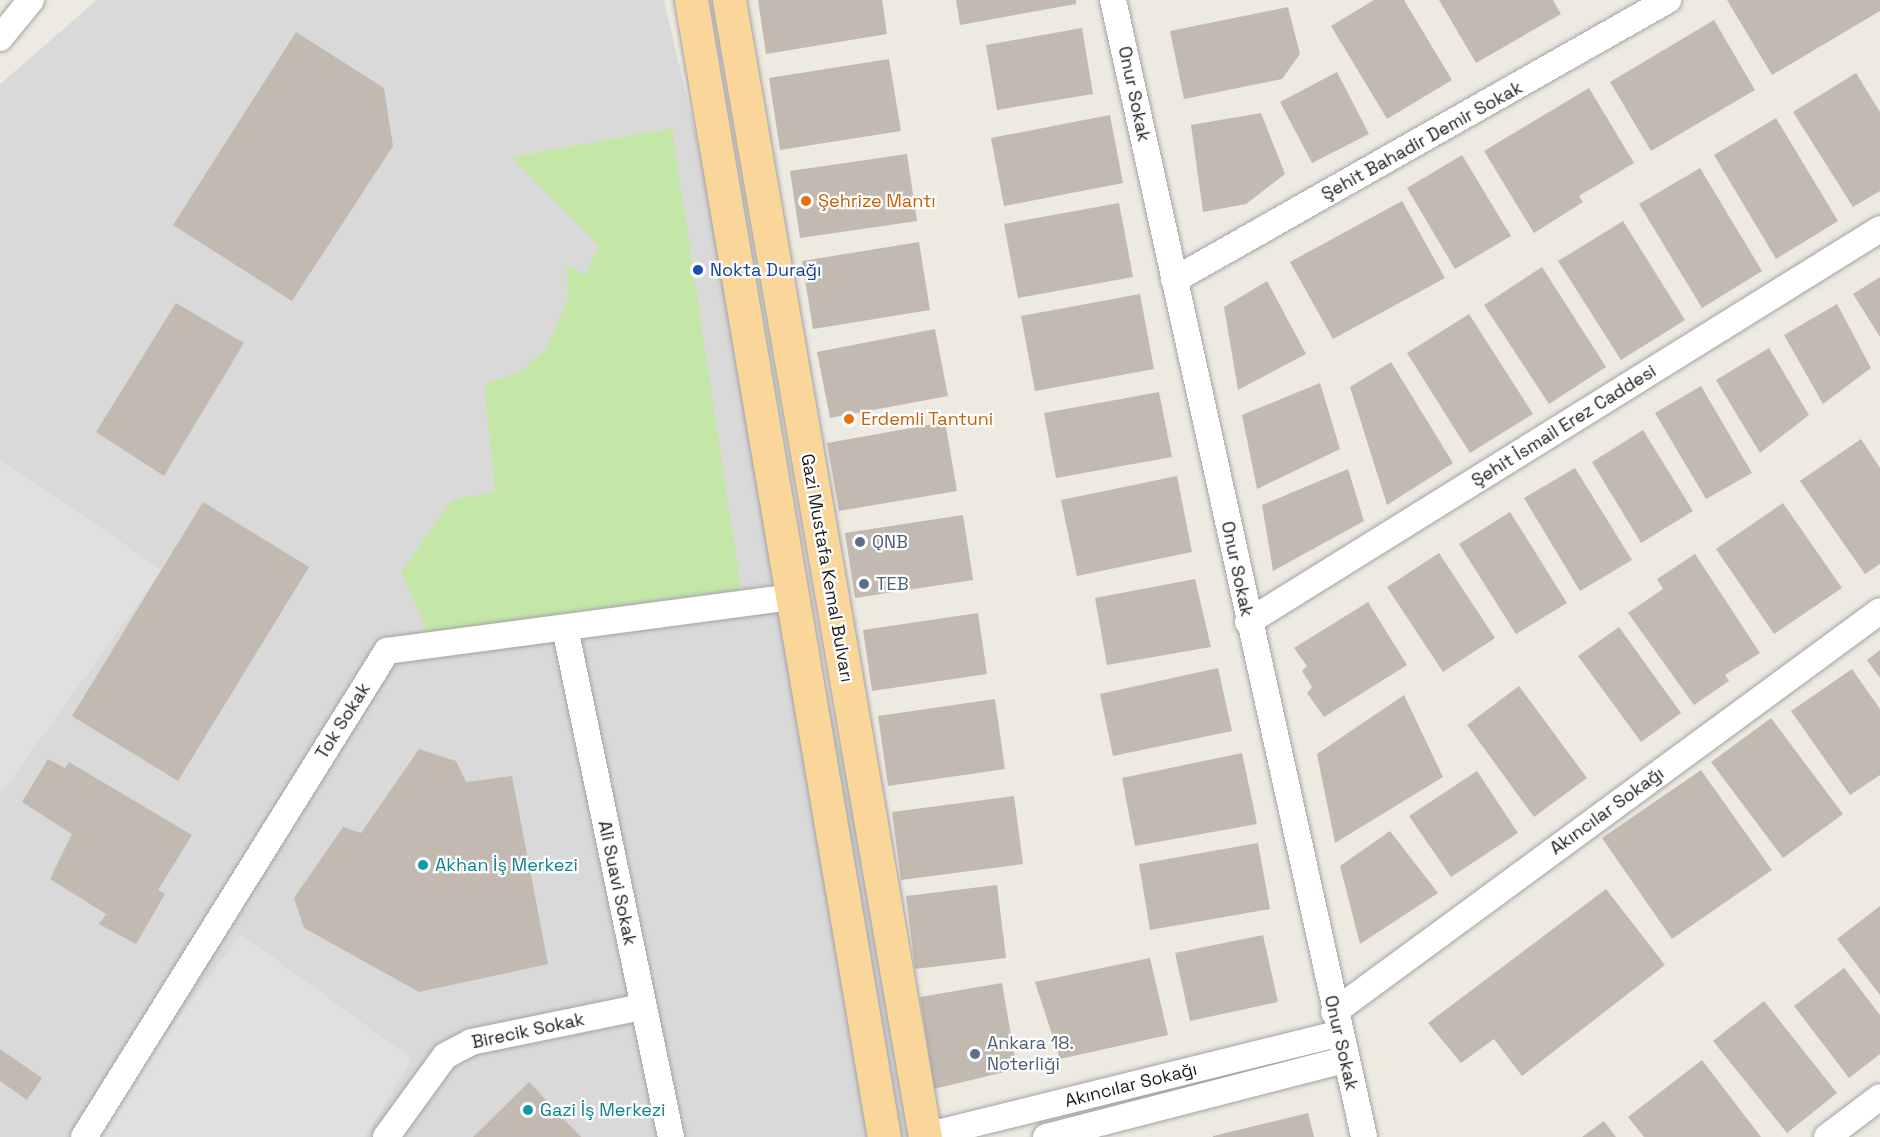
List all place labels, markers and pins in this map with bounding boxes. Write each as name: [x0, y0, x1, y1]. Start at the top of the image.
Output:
place label: Şehrize Mantı: [818, 190, 936, 212]
marker: Şehrize Mantı: [799, 194, 813, 208]
place label: Nokta Durağı: [710, 259, 821, 281]
marker: Nokta Durağı: [691, 263, 705, 277]
place label: Erdemli Tantuni: [861, 408, 994, 430]
marker: Erdemli Tantuni: [842, 412, 856, 426]
place label: QNB: [872, 531, 908, 553]
marker: QNB: [853, 535, 867, 549]
place label: TEB: [876, 573, 909, 595]
marker: TEB: [857, 577, 871, 591]
place label: Akhan İş Merkezi: [435, 854, 578, 876]
marker: Akhan İş Merkezi: [416, 858, 430, 872]
place label: Ankara 18. Noterliği: [987, 1033, 1074, 1076]
marker: Ankara 18. Noterliği: [968, 1047, 982, 1061]
place label: Gazi İş Merkezi: [540, 1099, 665, 1121]
marker: Gazi İş Merkezi: [521, 1103, 535, 1117]

